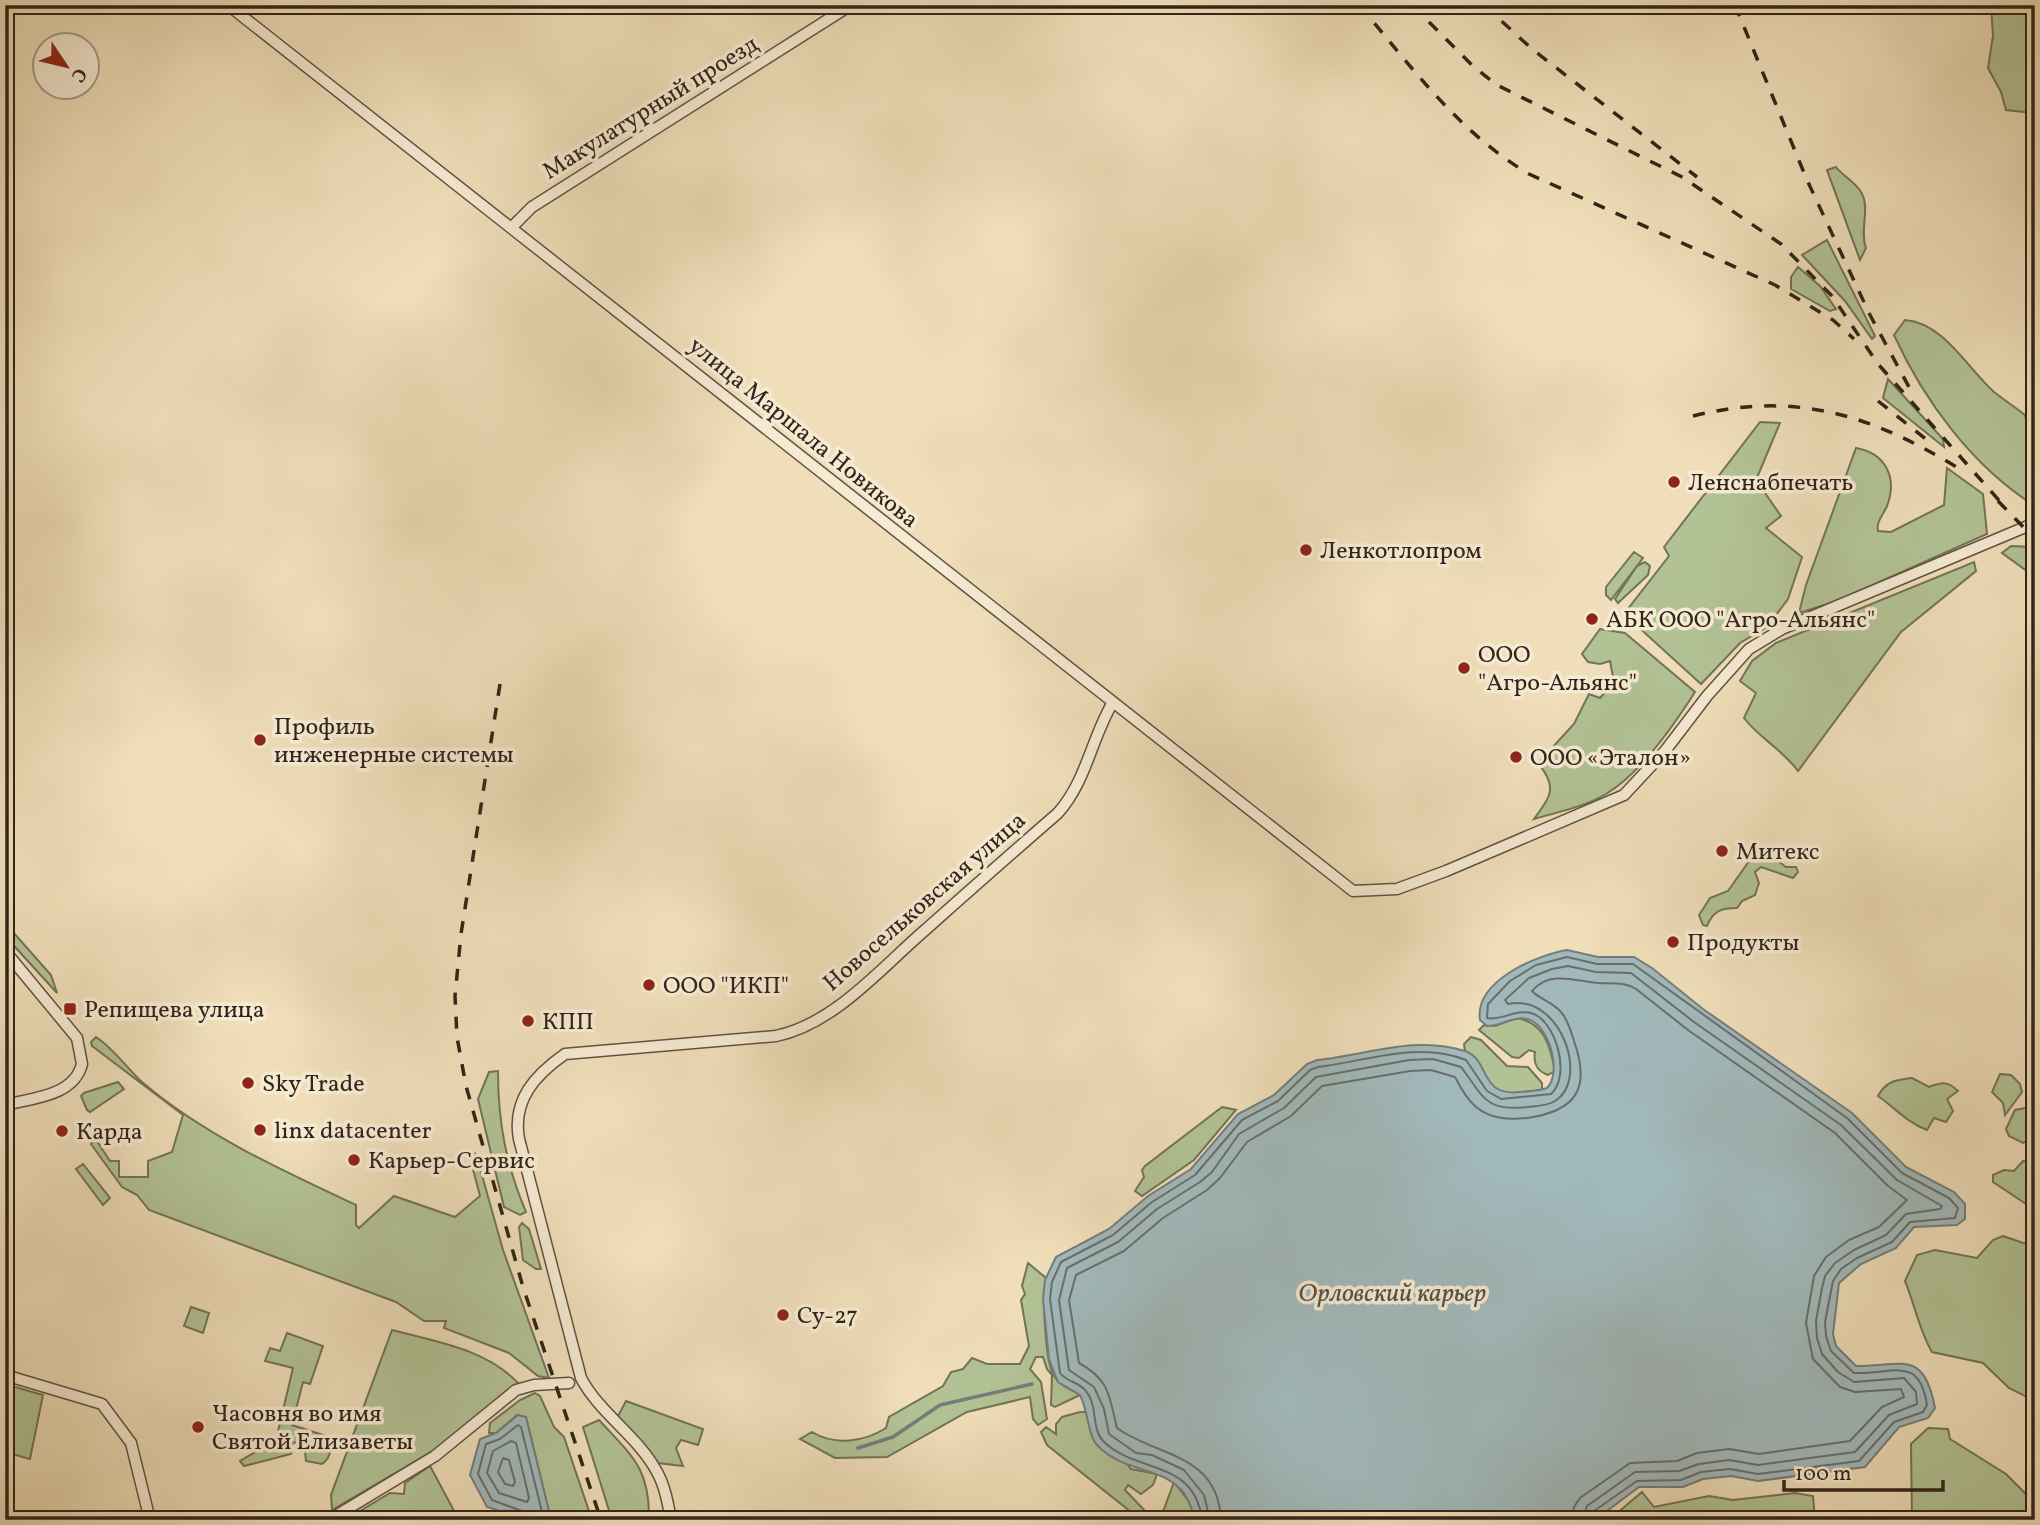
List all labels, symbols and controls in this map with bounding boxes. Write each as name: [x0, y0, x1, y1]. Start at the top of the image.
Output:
street label: Макулатурный проезд: [537, 28, 766, 189]
north arrow: [32, 32, 102, 102]
text: С: [64, 62, 92, 87]
street label: улица Маршала Новикова: [680, 330, 925, 537]
place label: Ленснабпечать: [1688, 467, 1853, 501]
marker: Ленснабпечать: [1666, 474, 1682, 490]
place label: Ленкотлопром: [1320, 535, 1482, 569]
marker: Ленкотлопром: [1298, 542, 1314, 558]
place label: АБК ООО "Агро-Альянс": [1606, 604, 1875, 638]
marker: АБК ООО "Агро-Альянс": [1584, 611, 1600, 627]
place label: ООО "Агро-Альянс": [1478, 639, 1637, 701]
marker: ООО "Агро-Альянс": [1456, 660, 1472, 676]
place label: Профиль инженерные системы: [274, 711, 514, 773]
marker: Профиль инженерные системы: [252, 732, 268, 748]
place label: ООО «Эталон»: [1530, 742, 1691, 776]
marker: ООО «Эталон»: [1508, 749, 1524, 765]
street label: Новосельковская улица: [816, 805, 1034, 1000]
place label: Митекс: [1736, 836, 1819, 870]
marker: Митекс: [1714, 843, 1730, 859]
place label: Продукты: [1687, 927, 1799, 961]
marker: Продукты: [1665, 934, 1681, 950]
place label: ООО "ИКП": [663, 970, 789, 1004]
marker: ООО "ИКП": [641, 977, 657, 993]
place label: Репищева улица: [84, 994, 265, 1028]
marker: Репищева улица: [62, 1001, 78, 1017]
place label: КПП: [542, 1006, 594, 1040]
marker: КПП: [520, 1013, 536, 1029]
place label: Sky Trade: [262, 1068, 365, 1102]
marker: Sky Trade: [240, 1075, 256, 1091]
place label: linx datacenter: [274, 1115, 432, 1149]
place label: Карда: [76, 1116, 143, 1150]
marker: linx datacenter: [252, 1122, 268, 1138]
marker: Карда: [54, 1123, 70, 1139]
place label: Карьер-Сервис: [368, 1145, 535, 1179]
marker: Карьер-Сервис: [346, 1152, 362, 1168]
water label: Орловский карьер: [1298, 1276, 1486, 1312]
place label: Су-27: [797, 1300, 858, 1334]
marker: Су-27: [775, 1307, 791, 1323]
place label: Часовня во имя Святой Елизаветы: [212, 1398, 413, 1460]
marker: Часовня во имя Святой Елизаветы: [190, 1419, 206, 1435]
scale bar: [1784, 1448, 1944, 1492]
text: 100 m: [1795, 1460, 1852, 1489]

